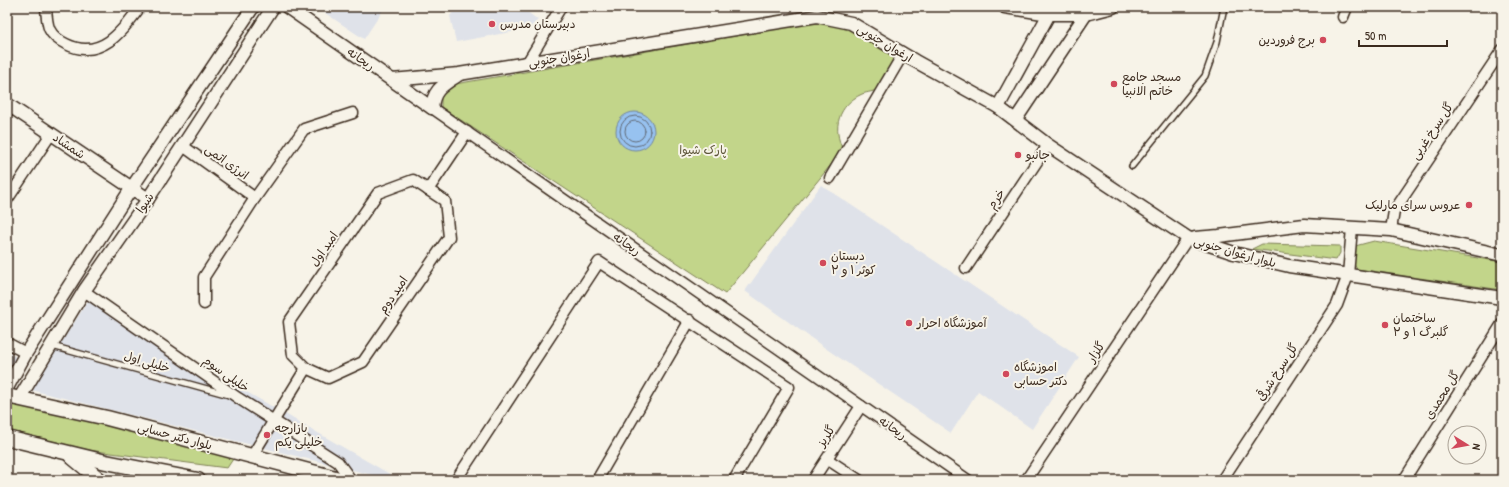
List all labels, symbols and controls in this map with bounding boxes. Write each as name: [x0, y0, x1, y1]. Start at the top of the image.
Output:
place label: دبیرستان مدرس: [500, 15, 575, 32]
marker: دبیرستان مدرس: [487, 19, 497, 29]
street label: ارغوان جنوبی: [854, 19, 916, 66]
scale bar: [1359, 22, 1447, 48]
text: 50 m: [1365, 27, 1386, 44]
place label: برج فروردین: [1258, 31, 1315, 49]
marker: برج فروردین: [1318, 35, 1328, 45]
street label: ریحانه: [344, 43, 379, 74]
street label: ارغوان جنوبی: [527, 44, 591, 71]
place label: مسجد جامع خاتم الانبیا: [1122, 68, 1181, 100]
marker: مسجد جامع خاتم الانبیا: [1109, 79, 1119, 89]
street label: گل سرخ غربی: [1406, 99, 1458, 163]
street label: شمشاد: [50, 129, 89, 163]
street label: انرژی اتمی: [202, 140, 253, 183]
park label: پارک شیوا: [679, 141, 727, 158]
place label: جانبو: [1025, 146, 1050, 163]
marker: جانبو: [1013, 150, 1023, 160]
street label: خرم: [983, 185, 1009, 213]
street label: شیوا: [132, 189, 158, 216]
place label: عروس سرای مارلیک: [1365, 196, 1461, 213]
marker: عروس سرای مارلیک: [1464, 200, 1474, 210]
street label: امید اول: [305, 228, 342, 270]
street label: ریحانه: [610, 228, 645, 259]
street label: بلوار ارغوان جنوبی: [1192, 232, 1278, 271]
place label: دبستان کوثر ۱ و ۲: [831, 247, 876, 278]
marker: دبستان کوثر ۱ و ۲: [818, 258, 828, 268]
street label: امید دوم: [374, 273, 412, 317]
place label: ساختمان گلبرگ ۱ و ۲: [1393, 309, 1448, 340]
place label: آموزشگاه احرار: [916, 314, 987, 331]
marker: آموزشگاه احرار: [904, 318, 914, 328]
marker: ساختمان گلبرگ ۱ و ۲: [1380, 320, 1390, 330]
street label: گلزار: [1082, 338, 1109, 366]
street label: گل سرخ شرقی: [1252, 340, 1302, 404]
street label: خلیلی اول: [122, 347, 172, 376]
street label: خلیلی سوم: [199, 351, 253, 397]
place label: اموزشگاه دکتر حسابی: [1014, 358, 1068, 389]
street label: گل محمدی: [1420, 367, 1463, 422]
marker: اموزشگاه دکتر حسابی: [1001, 369, 1011, 379]
street label: ریحانه: [876, 412, 911, 443]
street label: بلوار دکتر حسابی: [136, 417, 214, 454]
place label: بازارچه خلیلی یکم: [275, 419, 322, 451]
street label: گلریز: [812, 422, 839, 451]
north arrow: [1447, 425, 1487, 465]
marker: بازارچه خلیلی یکم: [262, 430, 272, 440]
text: N: [1469, 443, 1484, 451]

